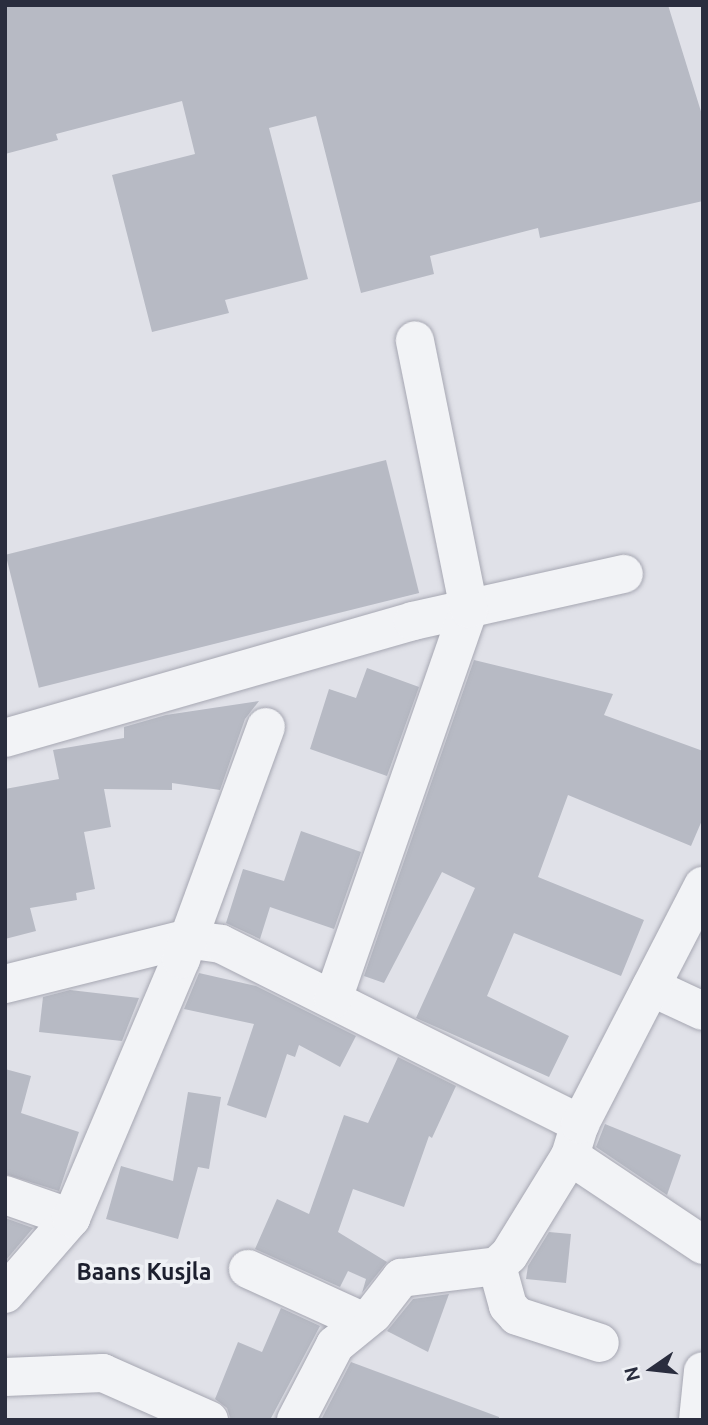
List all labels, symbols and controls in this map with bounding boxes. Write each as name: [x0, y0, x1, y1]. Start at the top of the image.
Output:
district label: Baans Kusjla: [76, 1258, 212, 1286]
north arrow: [617, 1334, 687, 1404]
text: N: [619, 1365, 644, 1384]

